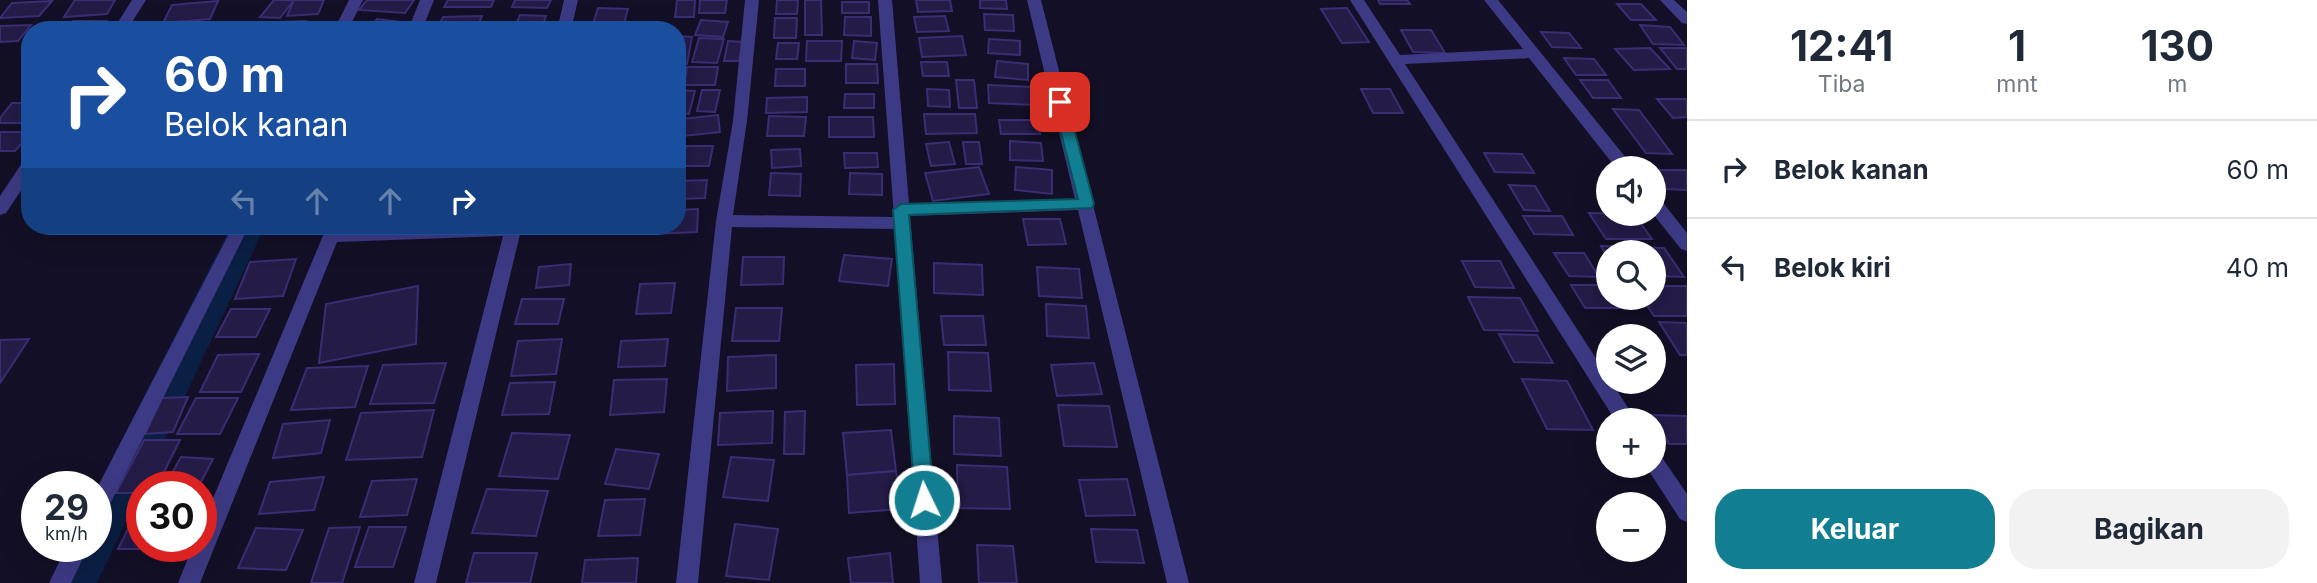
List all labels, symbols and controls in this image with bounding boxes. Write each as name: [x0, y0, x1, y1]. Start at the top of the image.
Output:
text: 12:41: [1790, 20, 1893, 71]
text: 1: [2008, 20, 2026, 71]
text: 130: [2141, 20, 2214, 71]
text: 60 m: [164, 45, 285, 104]
icon: right: [49, 49, 140, 140]
text: Tiba: [1818, 70, 1865, 98]
text: mnt: [1996, 70, 2038, 98]
text: m: [2167, 70, 2187, 98]
pin: [1030, 72, 1090, 132]
icon: arrive: [1041, 83, 1079, 121]
text: Belok kanan: [164, 105, 348, 144]
icon: right: [1715, 150, 1753, 188]
text: Belok kanan: [1774, 154, 1929, 185]
text: 60 m: [2226, 154, 2289, 185]
map controls: [1596, 156, 1666, 562]
button: sound: [1596, 156, 1666, 226]
icon: left: [225, 182, 263, 220]
icon: ahead: [298, 182, 336, 220]
icon: ahead: [371, 182, 409, 220]
icon: right: [444, 182, 482, 220]
button: search: [1596, 240, 1666, 310]
icon: left: [1715, 248, 1753, 286]
text: Belok kiri: [1774, 252, 1891, 283]
text: 40 m: [2226, 252, 2289, 283]
button: layers: [1596, 324, 1666, 394]
button: +: [1596, 408, 1666, 478]
position arrow: [887, 463, 961, 537]
speed limit sign: 30: [126, 471, 217, 562]
text: 29: [44, 486, 89, 528]
button: Keluar: [1715, 489, 1995, 569]
button: Bagikan: [2009, 489, 2289, 569]
button: −: [1596, 492, 1666, 562]
text: km/h: [45, 523, 88, 544]

